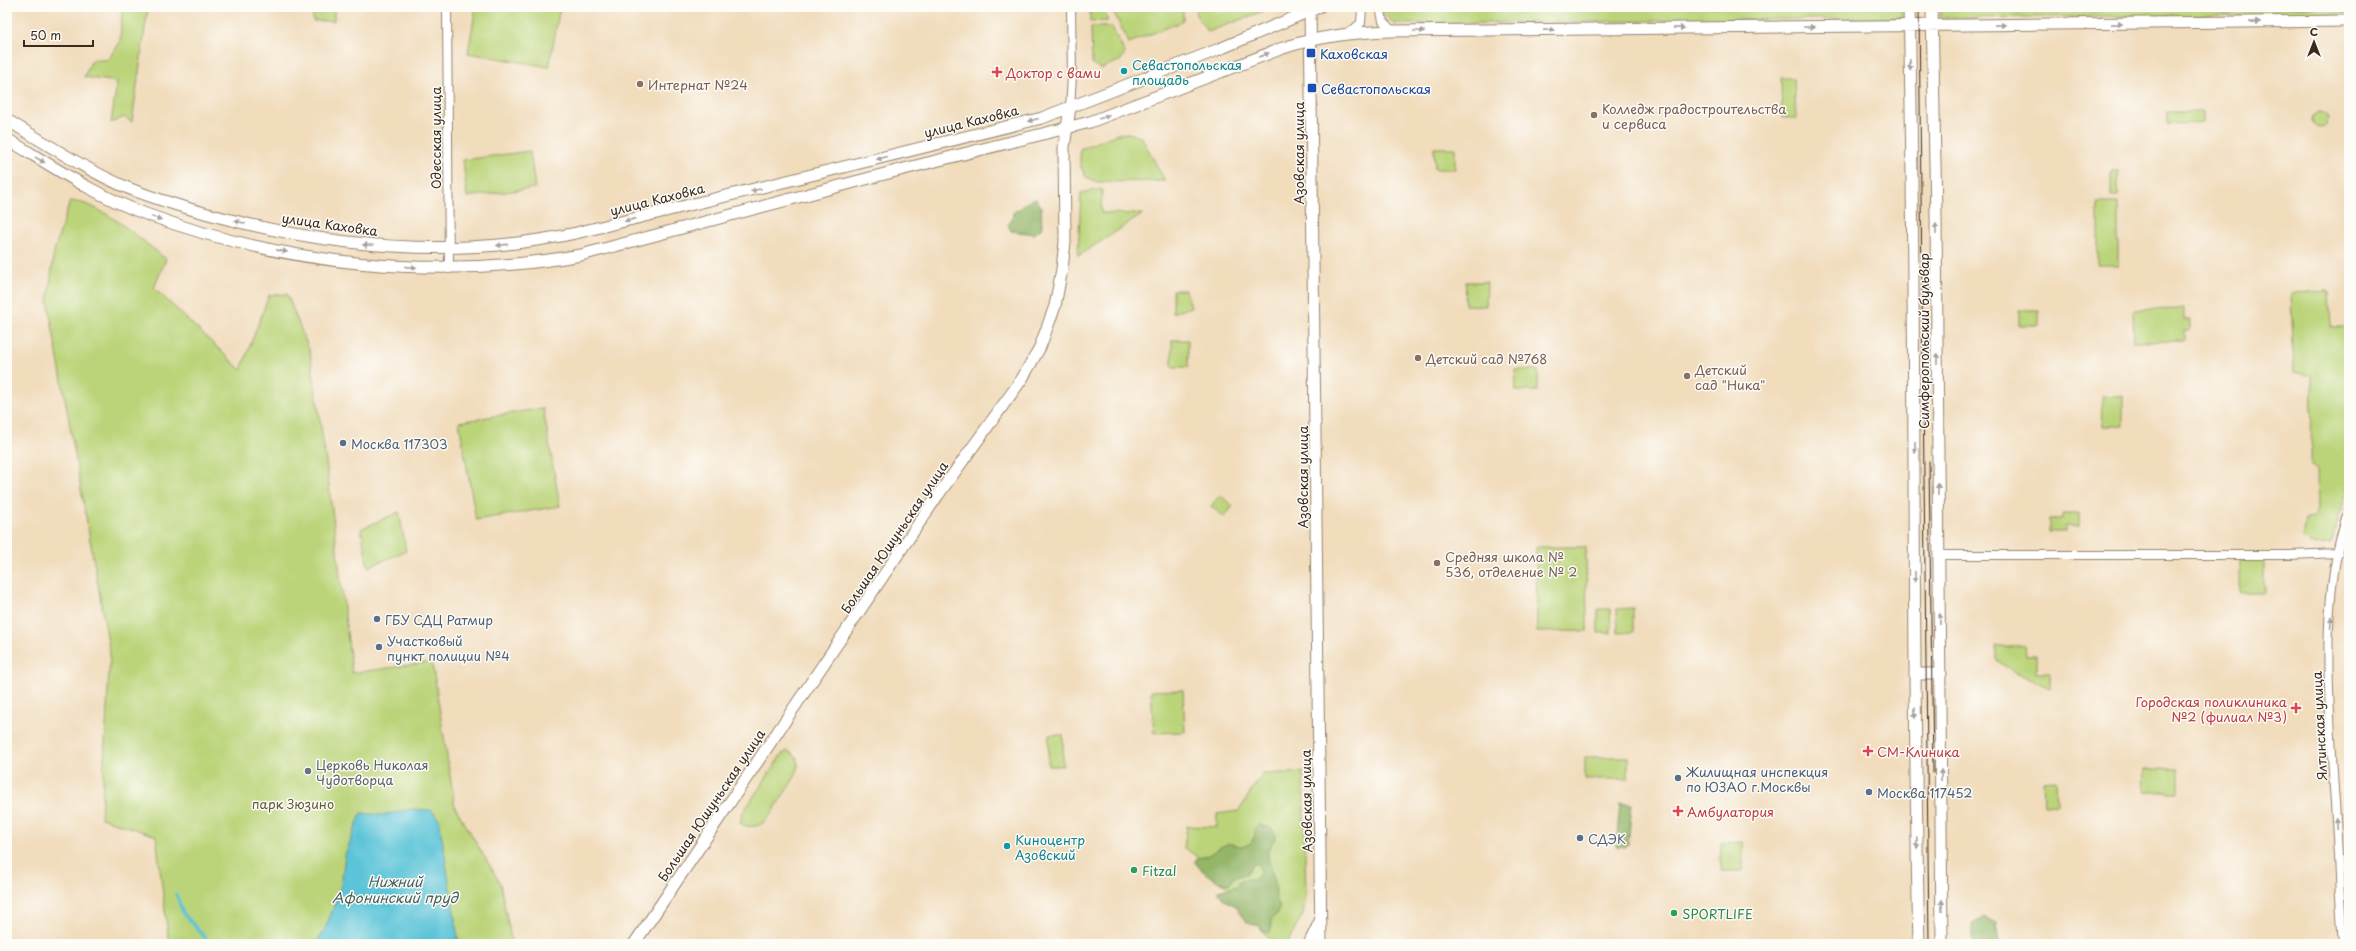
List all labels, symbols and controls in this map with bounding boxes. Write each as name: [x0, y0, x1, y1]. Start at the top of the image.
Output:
one-way arrow: [2249, 19, 2262, 25]
one-way arrow: [2111, 21, 2124, 27]
scale bar: [24, 22, 93, 48]
one-way arrow: [1994, 22, 2007, 28]
north arrow: [2294, 22, 2334, 62]
text: С: [2310, 23, 2318, 40]
one-way arrow: [1803, 24, 1816, 30]
one-way arrow: [1673, 25, 1686, 31]
text: 50 m: [30, 26, 61, 44]
one-way arrow: [1543, 27, 1556, 33]
one-way arrow: [1413, 28, 1426, 34]
place label: Каховская: [1320, 44, 1388, 63]
marker: Каховская: [1305, 47, 1317, 59]
one-way arrow: [1259, 51, 1271, 57]
place label: Севастопольская площадь: [1132, 55, 1242, 89]
one-way arrow: [1907, 59, 1913, 72]
place label: Доктор с вами: [1005, 63, 1101, 82]
marker: Доктор с вами: [991, 66, 1003, 78]
marker: Севастопольская площадь: [1119, 66, 1129, 76]
place label: Интернат №24: [648, 75, 748, 94]
marker: Интернат №24: [635, 79, 645, 89]
place label: Севастопольская: [1321, 79, 1431, 98]
marker: Севастопольская: [1306, 82, 1318, 94]
street label: Одесская улица: [426, 86, 445, 189]
place label: Колледж градостроительства и сервиса: [1602, 99, 1787, 133]
street label: улица Каховка: [922, 100, 1021, 142]
street label: Азовская улица: [1289, 101, 1308, 205]
marker: Колледж градостроительства и сервиса: [1589, 110, 1599, 120]
one-way arrow: [1098, 114, 1110, 120]
one-way arrow: [1026, 118, 1039, 124]
one-way arrow: [34, 156, 46, 163]
one-way arrow: [876, 156, 888, 162]
street label: улица Каховка: [608, 178, 707, 220]
one-way arrow: [750, 187, 762, 193]
street label: улица Каховка: [281, 208, 380, 240]
one-way arrow: [151, 215, 163, 221]
one-way arrow: [623, 218, 636, 224]
one-way arrow: [234, 219, 246, 225]
one-way arrow: [1933, 222, 1939, 235]
one-way arrow: [362, 241, 374, 248]
one-way arrow: [496, 242, 508, 249]
one-way arrow: [276, 248, 288, 254]
street label: Симферопольский бульвар: [1914, 253, 1933, 429]
one-way arrow: [405, 264, 417, 270]
place label: Детский сад №768: [1425, 349, 1547, 368]
one-way arrow: [1934, 352, 1940, 365]
marker: Детский сад №768: [1413, 353, 1423, 363]
place label: Детский сад "Ника": [1694, 360, 1765, 394]
marker: Детский сад "Ника": [1682, 371, 1692, 381]
street label: Азовская улица: [1293, 425, 1312, 529]
place label: Москва 117303: [351, 434, 448, 453]
marker: Москва 117303: [338, 438, 348, 448]
one-way arrow: [1912, 441, 1918, 454]
street label: Большая Юшуньская улица: [836, 456, 953, 617]
one-way arrow: [1935, 482, 1941, 495]
place label: Средняя школа № 536, отделение № 2: [1445, 547, 1577, 581]
marker: Средняя школа № 536, отделение № 2: [1432, 558, 1442, 568]
one-way arrow: [1912, 571, 1918, 584]
place label: ГБУ СДЦ Ратмир: [385, 610, 493, 629]
one-way arrow: [1937, 612, 1943, 625]
marker: ГБУ СДЦ Ратмир: [372, 614, 382, 624]
one-way arrow: [2327, 617, 2334, 629]
place label: Участковый пункт полиции №4: [387, 631, 510, 665]
marker: Участковый пункт полиции №4: [374, 642, 384, 652]
street label: Ялтинская улица: [2307, 670, 2331, 781]
place label: Городская поликлиника №2 (филиал №3): [2136, 692, 2288, 726]
marker: Городская поликлиника №2 (филиал №3): [2290, 702, 2302, 714]
one-way arrow: [1912, 707, 1918, 720]
street label: Большая Юшуньская улица: [653, 724, 770, 885]
place label: СМ-Клиника: [1877, 742, 1961, 761]
marker: СМ-Клиника: [1862, 745, 1874, 757]
street label: Азовская улица: [1296, 749, 1316, 853]
place label: Церковь Николая Чудотворца: [316, 755, 429, 789]
place label: Жилищная инспекция по ЮЗАО г.Москвы: [1685, 762, 1828, 796]
marker: Церковь Николая Чудотворца: [303, 766, 313, 776]
one-way arrow: [1938, 768, 1944, 781]
marker: Жилищная инспекция по ЮЗАО г.Москвы: [1673, 773, 1683, 783]
place label: Москва 117452: [1877, 783, 1972, 802]
marker: Москва 117452: [1864, 787, 1874, 797]
park label: парк Зюзино: [252, 794, 334, 813]
place label: Амбулатория: [1687, 802, 1774, 821]
marker: Амбулатория: [1672, 805, 1684, 817]
one-way arrow: [2333, 817, 2340, 829]
place label: СДЭК: [1588, 829, 1626, 848]
place label: Киноцентр Азовский: [1015, 830, 1085, 864]
marker: СДЭК: [1575, 833, 1585, 843]
one-way arrow: [1914, 837, 1921, 849]
marker: Киноцентр Азовский: [1002, 841, 1012, 851]
place label: Fitzal: [1142, 861, 1177, 880]
marker: Fitzal: [1129, 865, 1139, 875]
water label: Нижний Афонинский пруд: [332, 871, 460, 908]
one-way arrow: [1938, 899, 1945, 911]
place label: SPORTLIFE: [1682, 904, 1753, 923]
marker: SPORTLIFE: [1669, 908, 1679, 918]

